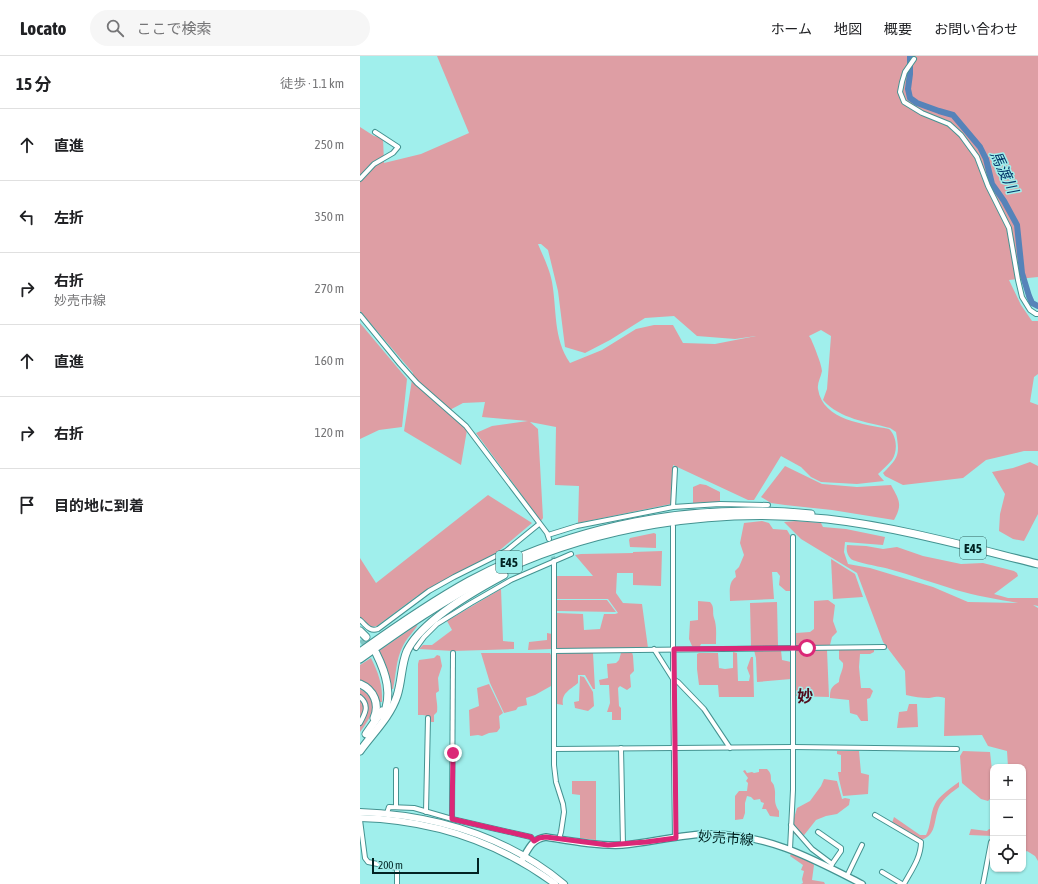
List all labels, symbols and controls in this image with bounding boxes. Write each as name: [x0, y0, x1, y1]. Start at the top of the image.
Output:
search box: [90, 10, 370, 46]
text: Locato: [20, 17, 66, 39]
icon: search: [104, 17, 126, 39]
text: ここで検索: [136, 20, 211, 37]
text: ホーム: [770, 21, 812, 37]
text: 地図: [834, 21, 862, 37]
text: 概要: [884, 21, 912, 37]
text: お問い合わせ: [934, 21, 1018, 37]
text: 15 分: [16, 74, 51, 94]
text: 徒歩 · 1.1 km: [280, 76, 344, 91]
icon: ahead: [16, 134, 38, 156]
text: 直進: [54, 137, 84, 154]
text: 250 m: [315, 137, 344, 152]
water label: 馬渡川: [987, 148, 1023, 198]
icon: left: [16, 206, 38, 228]
text: 左折: [54, 209, 84, 226]
text: 350 m: [315, 209, 344, 224]
text: 右折: [54, 272, 84, 289]
icon: right: [16, 278, 38, 300]
text: 270 m: [315, 281, 344, 296]
text: 妙売市線: [54, 293, 106, 308]
icon: ahead: [16, 350, 38, 372]
text: 直進: [54, 353, 84, 370]
text: 160 m: [315, 353, 344, 368]
icon: right: [16, 422, 38, 444]
text: 右折: [54, 425, 84, 442]
text: 120 m: [315, 425, 344, 440]
icon: arrive: [16, 494, 38, 516]
text: 目的地に到着: [54, 497, 144, 514]
road number: E45: [960, 537, 986, 559]
road number: E45: [496, 551, 522, 573]
route start: [798, 639, 816, 657]
district label: 妙: [797, 687, 813, 705]
route end: [444, 744, 462, 762]
map controls: [990, 764, 1026, 872]
button: +: [990, 764, 1026, 800]
button: −: [990, 800, 1026, 836]
street label: 妙売市線: [698, 828, 754, 848]
button: locate: [990, 836, 1026, 872]
scale bar: [372, 856, 479, 875]
text: 200 m: [378, 859, 403, 871]

